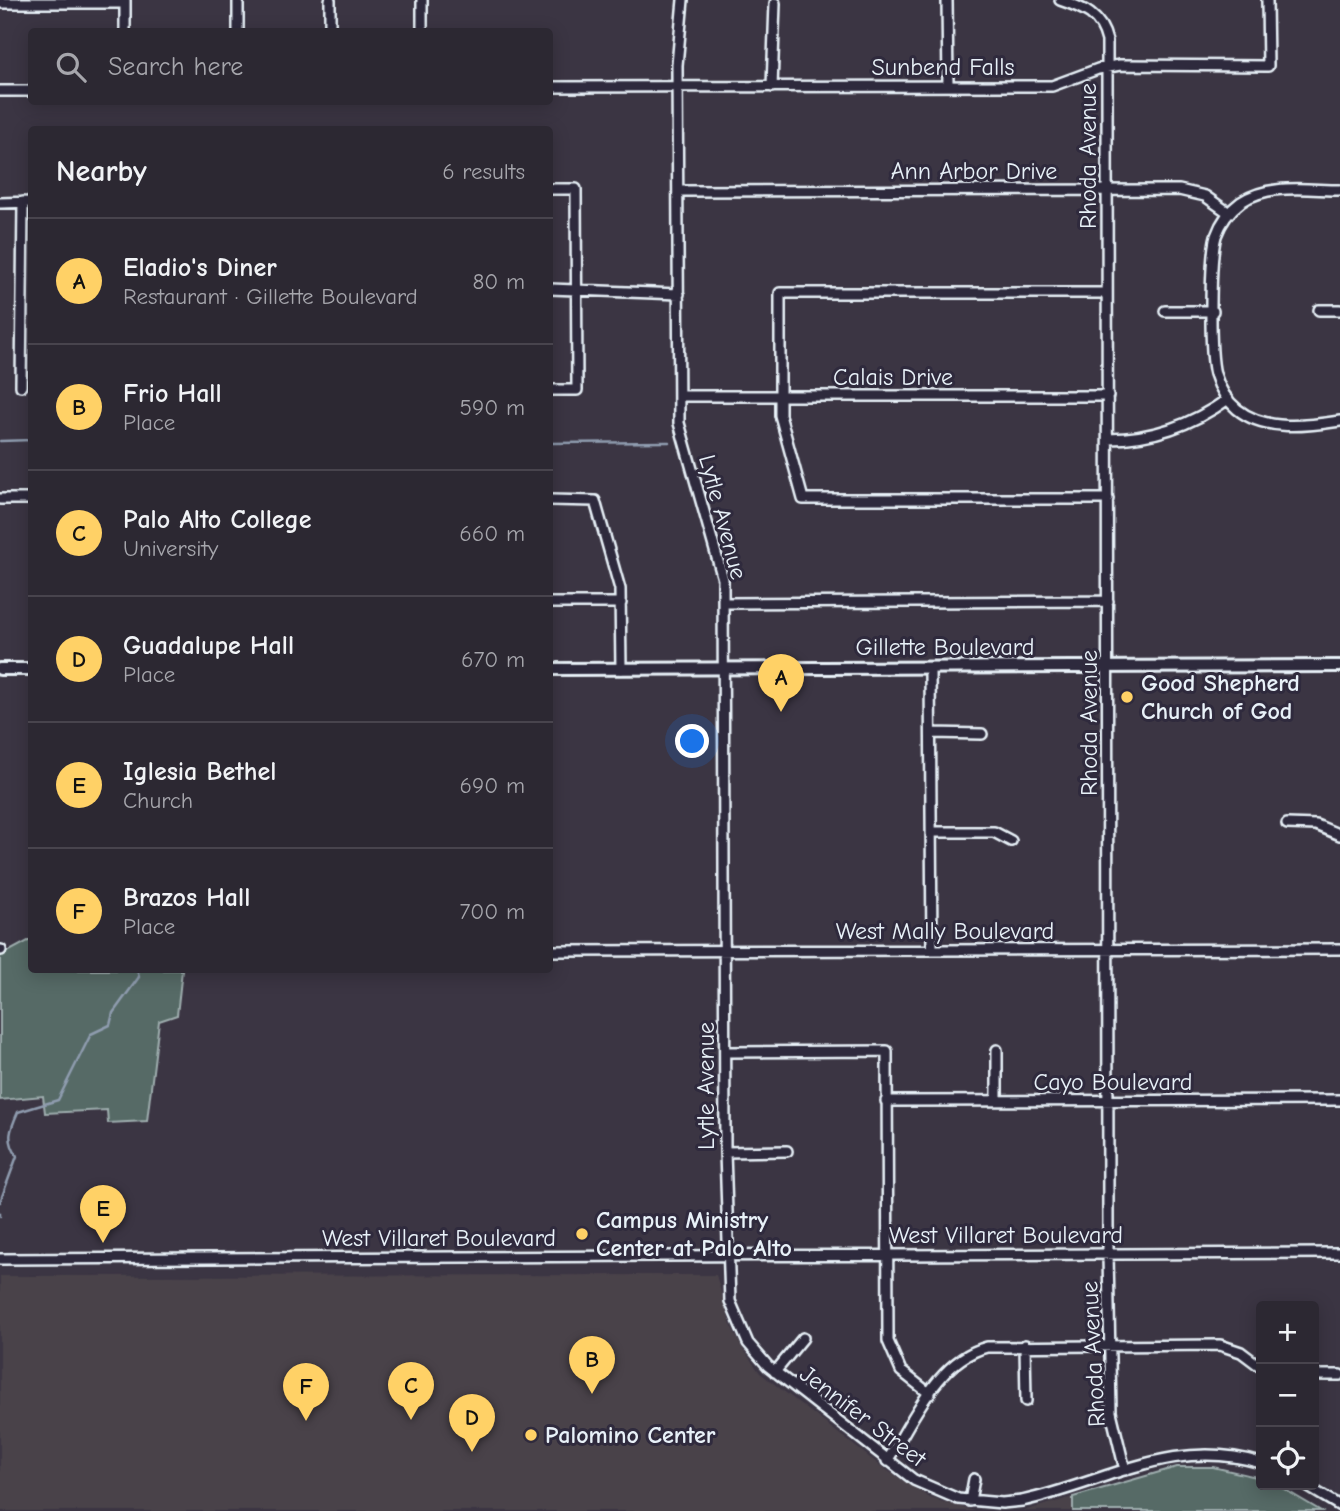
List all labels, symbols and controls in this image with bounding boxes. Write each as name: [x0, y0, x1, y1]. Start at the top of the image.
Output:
search box: [28, 28, 553, 105]
icon: search: [52, 48, 90, 86]
text: Search here: [108, 52, 243, 82]
street label: Sunbend Falls: [871, 53, 1015, 81]
street label: Rhoda Avenue: [1074, 83, 1102, 229]
text: Nearby: [56, 154, 147, 189]
street label: Ann Arbor Drive: [891, 157, 1057, 185]
text: 6 results: [442, 158, 525, 185]
text: Eladio's Diner: [123, 253, 277, 283]
text: A: [73, 268, 85, 295]
text: 80 m: [472, 268, 525, 295]
text: Restaurant · Gillette Boulevard: [123, 283, 418, 310]
street label: Calais Drive: [833, 363, 953, 391]
text: Frio Hall: [123, 379, 222, 409]
text: B: [72, 394, 86, 421]
text: 590 m: [460, 394, 525, 421]
text: Place: [123, 409, 175, 436]
street label: Lytle Avenue: [693, 452, 753, 582]
text: Palo Alto College: [123, 505, 312, 535]
text: C: [72, 520, 86, 547]
text: 660 m: [459, 520, 525, 547]
text: University: [123, 535, 218, 562]
text: Guadalupe Hall: [123, 631, 294, 661]
street label: Gillette Boulevard: [856, 633, 1034, 661]
text: D: [72, 646, 86, 673]
text: 670 m: [461, 646, 525, 673]
street label: Rhoda Avenue: [1075, 650, 1103, 796]
pin: A: [758, 654, 804, 712]
text: Place: [123, 661, 175, 688]
place label: Good Shepherd Church of God: [1141, 669, 1300, 725]
marker: Good Shepherd Church of God: [1119, 689, 1135, 705]
your location: [675, 724, 709, 758]
text: Iglesia Bethel: [123, 757, 276, 787]
text: E: [72, 772, 86, 799]
text: 690 m: [460, 772, 525, 799]
text: Church: [123, 787, 193, 814]
text: Brazos Hall: [123, 883, 250, 913]
text: F: [72, 898, 86, 925]
text: 700 m: [459, 898, 525, 925]
text: Place: [123, 913, 175, 940]
street label: West Mally Boulevard: [836, 917, 1054, 945]
street label: Lytle Avenue: [692, 1022, 720, 1150]
street label: Cayo Boulevard: [1034, 1068, 1192, 1096]
pin: E: [80, 1185, 126, 1243]
place label: Campus Ministry Center at Palo Alto: [596, 1206, 792, 1262]
street label: West Villaret Boulevard: [889, 1221, 1123, 1249]
street label: West Villaret Boulevard: [322, 1224, 556, 1252]
marker: Campus Ministry Center at Palo Alto: [574, 1226, 590, 1242]
street label: Rhoda Avenue: [1075, 1280, 1111, 1428]
map controls: [1256, 1301, 1319, 1490]
button: +: [1256, 1301, 1319, 1364]
pin: B: [569, 1336, 615, 1394]
street label: Jennifer Street: [794, 1359, 933, 1473]
pin: C: [388, 1362, 434, 1420]
pin: F: [283, 1363, 329, 1421]
button: −: [1256, 1364, 1319, 1427]
pin: D: [449, 1394, 495, 1452]
place label: Palomino Center: [545, 1421, 716, 1449]
marker: Palomino Center: [523, 1427, 539, 1443]
button: locate: [1256, 1427, 1319, 1490]

